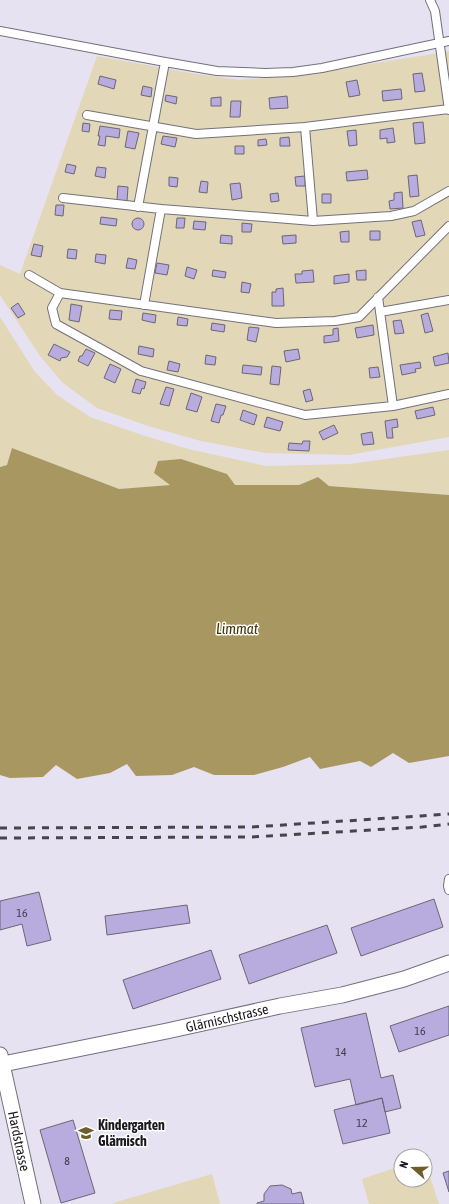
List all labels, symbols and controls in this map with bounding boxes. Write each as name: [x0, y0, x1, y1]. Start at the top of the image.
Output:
water label: Limmat: [216, 620, 259, 637]
house number: 16: [16, 906, 28, 920]
street label: Glärnischstrasse: [184, 1001, 270, 1035]
house number: 16: [414, 1024, 426, 1038]
house number: 14: [335, 1045, 347, 1059]
street label: Hardstrasse: [5, 1110, 33, 1172]
house number: 12: [356, 1116, 368, 1130]
place label: Kindergarten Glärnisch: [98, 1117, 165, 1149]
school or university icon: Kindergarten Glärnisch: [77, 1124, 95, 1142]
north arrow: [393, 1148, 433, 1188]
house number: 8: [64, 1154, 70, 1168]
text: N: [397, 1159, 410, 1170]

